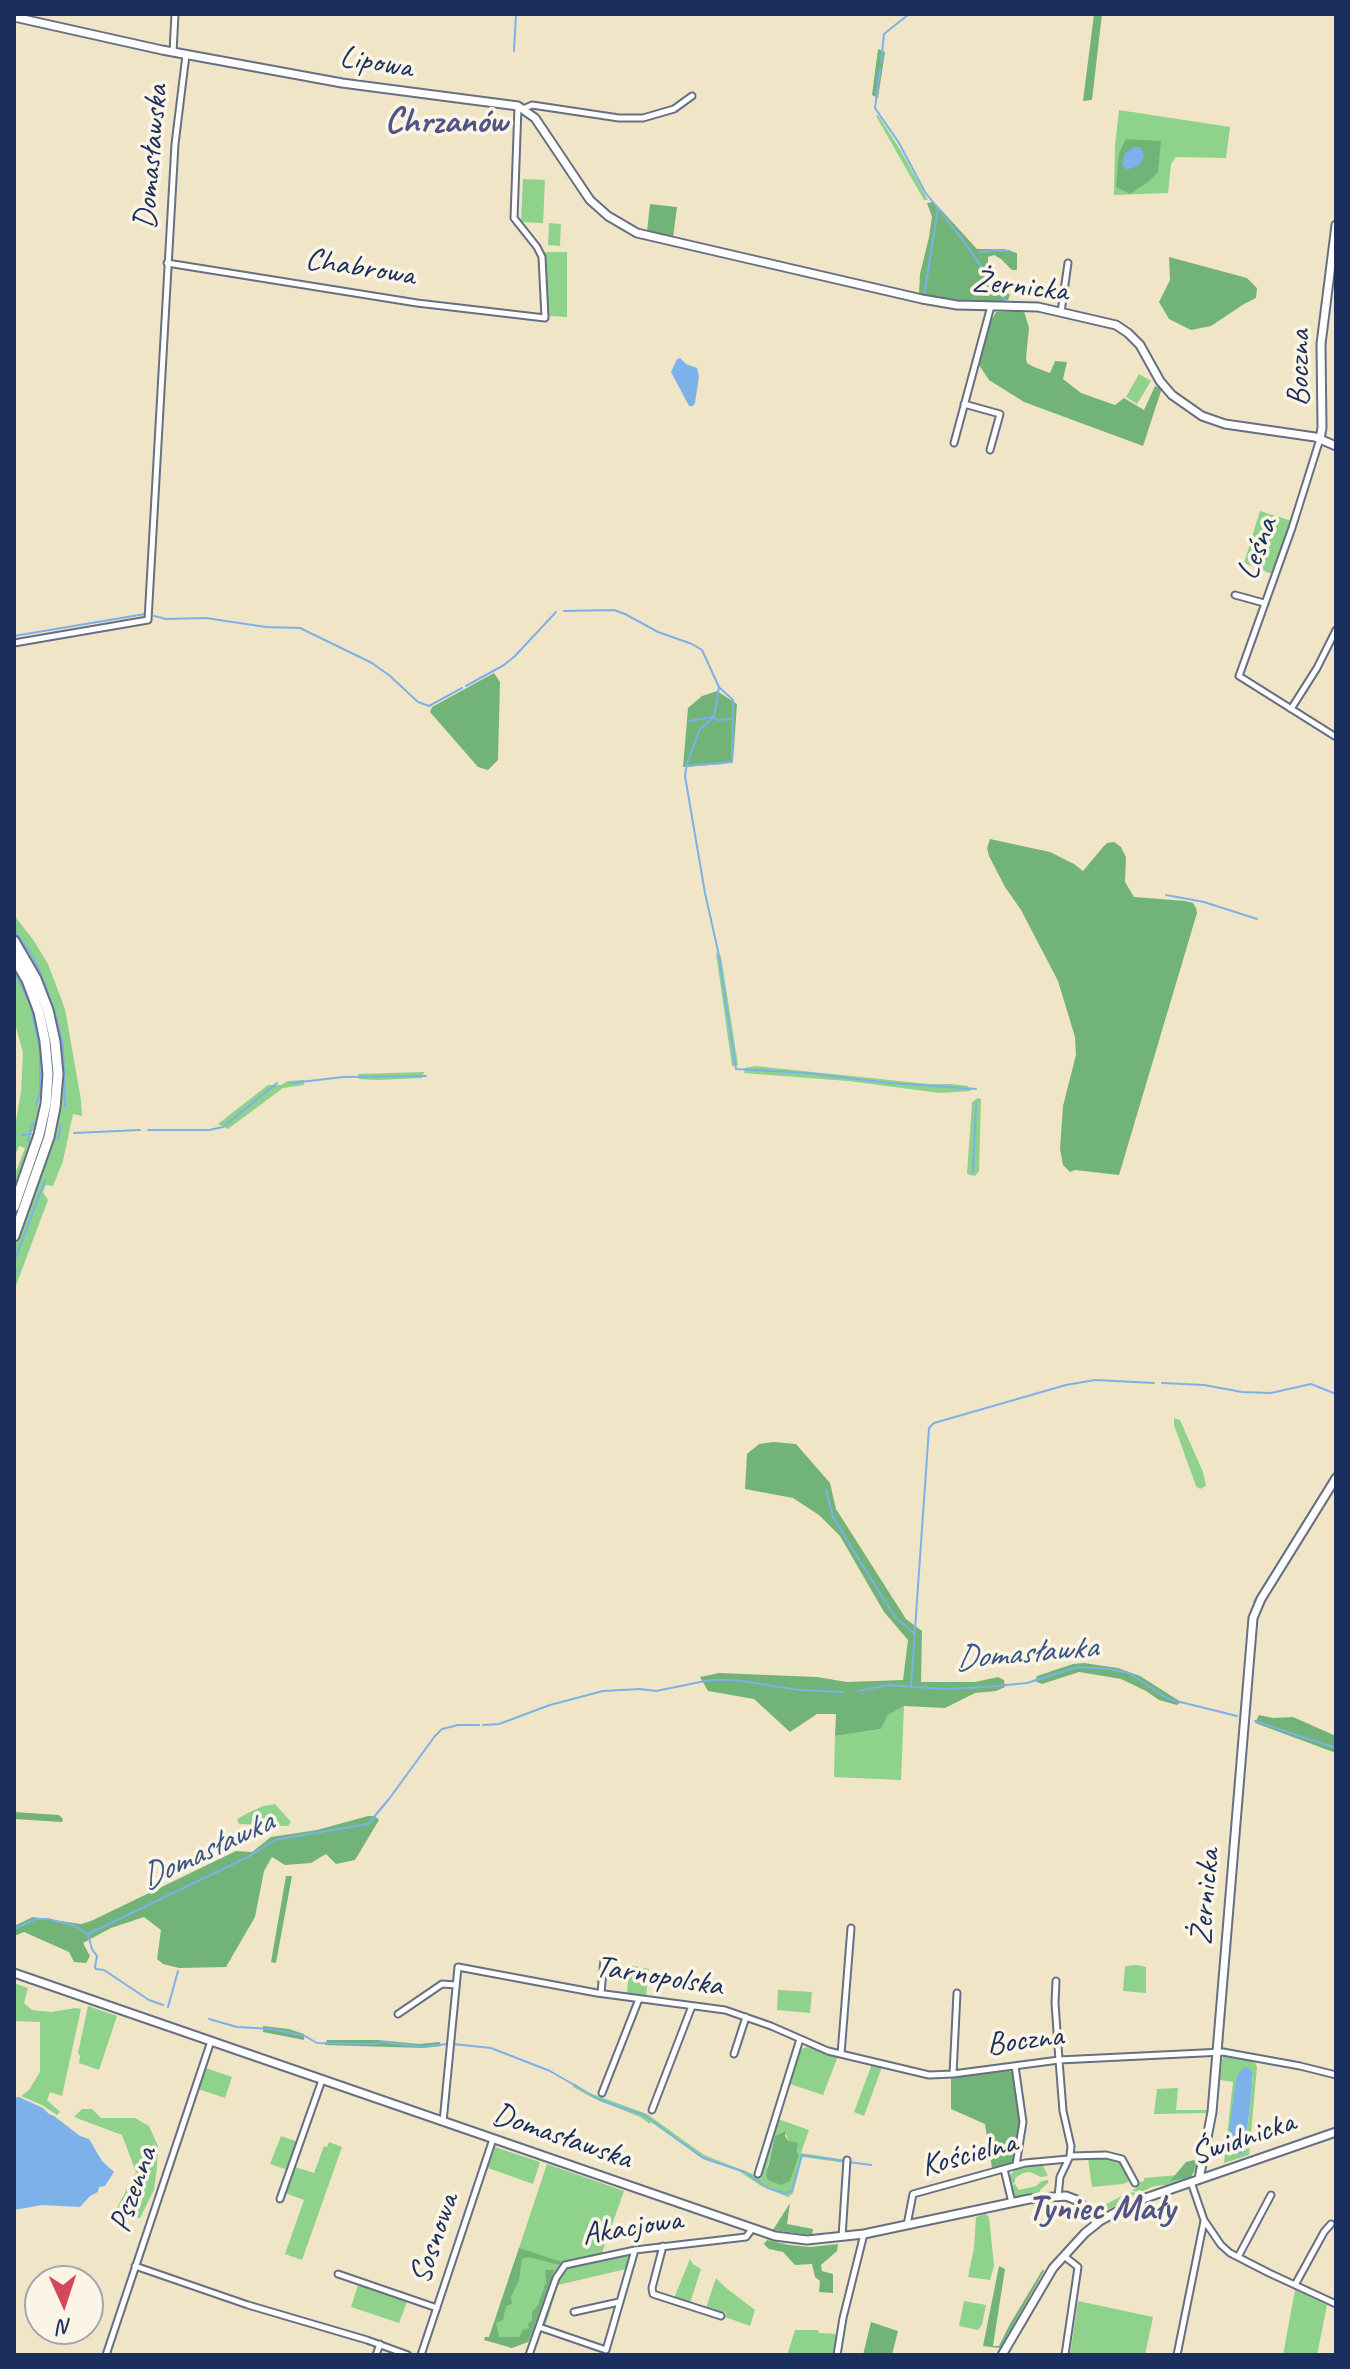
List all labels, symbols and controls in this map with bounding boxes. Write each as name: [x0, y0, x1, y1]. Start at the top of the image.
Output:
street label: Lipowa: [337, 38, 415, 88]
street label: Domasławska: [127, 83, 177, 231]
district label: Chrzanów: [385, 101, 507, 145]
street label: Chabrowa: [303, 240, 417, 296]
street label: Żernicka: [970, 263, 1070, 311]
street label: Boczna: [1280, 329, 1320, 407]
street label: Leśna: [1229, 513, 1287, 585]
water label: Domasławka: [953, 1627, 1099, 1681]
water label: Domasławka: [134, 1802, 280, 1900]
street label: Żernicka: [1183, 1848, 1229, 1946]
street label: Tarnopolska: [593, 1948, 725, 2006]
street label: Boczna: [985, 2017, 1065, 2065]
street label: Domasławska: [487, 2095, 637, 2179]
street label: Świdnicka: [1186, 2103, 1300, 2175]
street label: Kościelna: [917, 2124, 1021, 2186]
street label: Pszenna: [102, 2143, 166, 2237]
district label: Tyniec Mały: [1027, 2188, 1175, 2232]
street label: Sosnowa: [402, 2189, 468, 2289]
street label: Akacjowa: [579, 2201, 685, 2255]
north arrow: [24, 2265, 104, 2345]
text: N: [58, 2313, 73, 2341]

